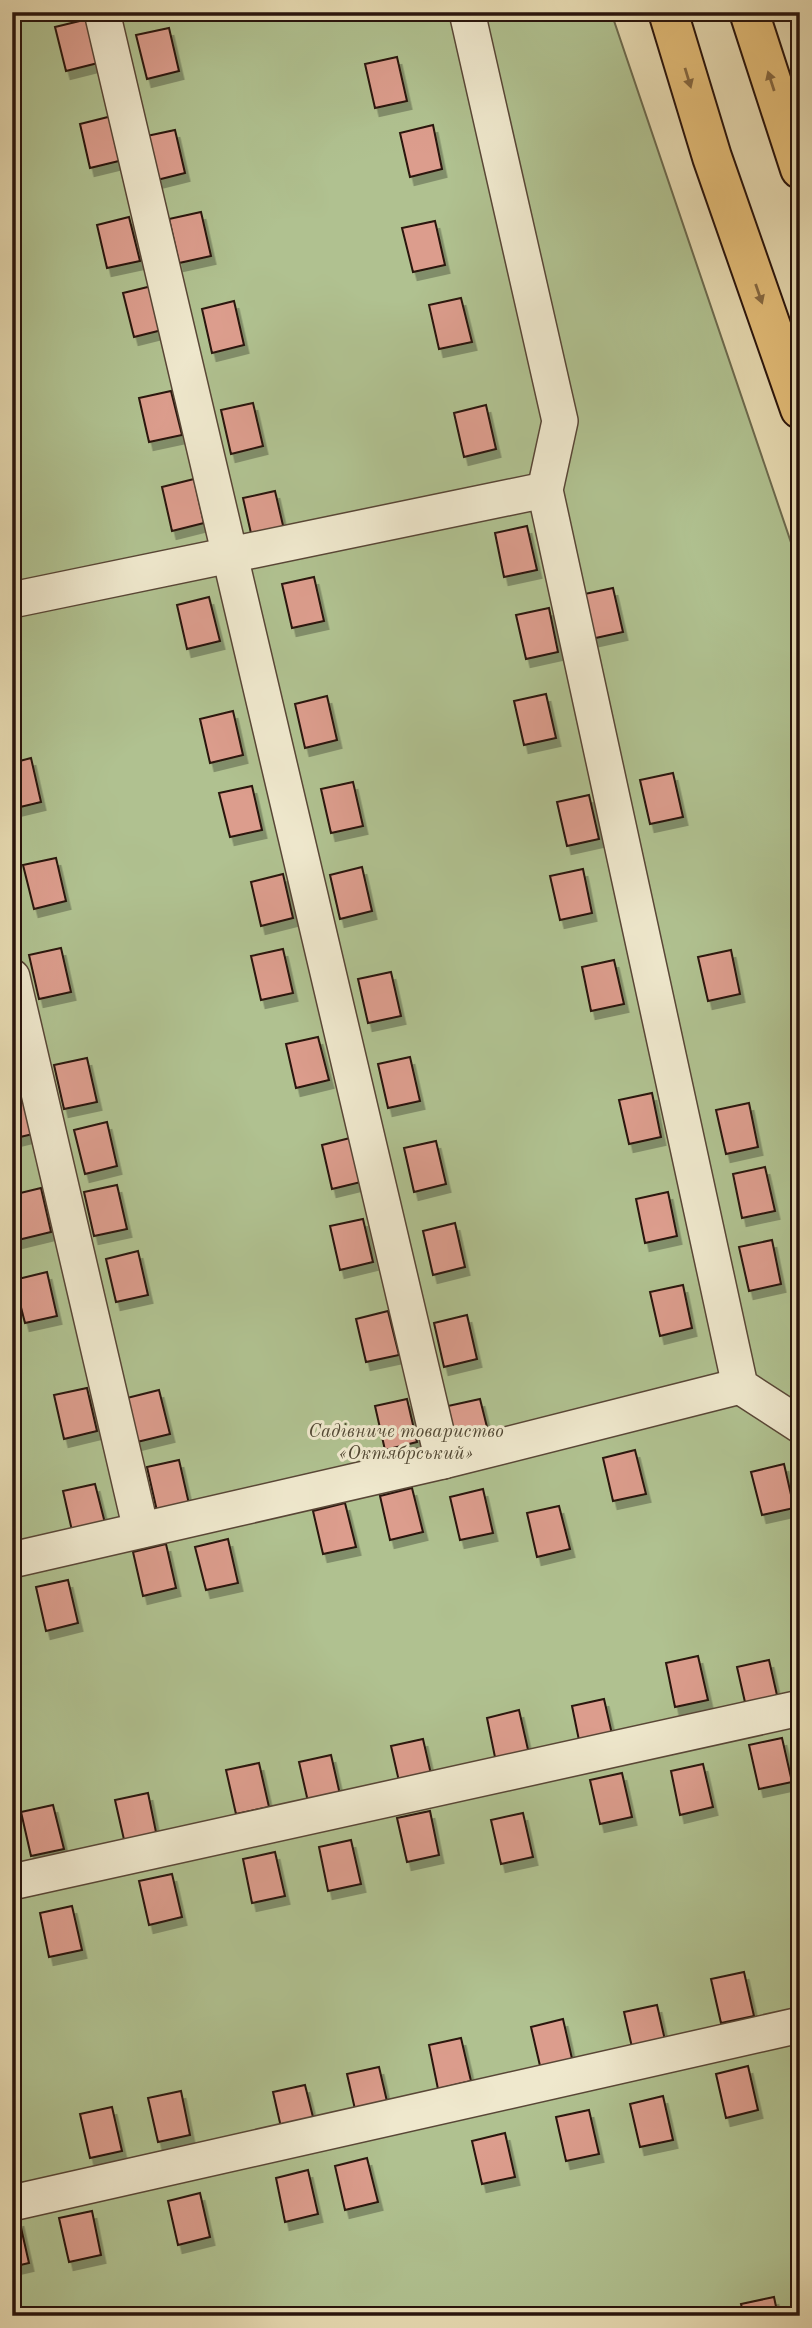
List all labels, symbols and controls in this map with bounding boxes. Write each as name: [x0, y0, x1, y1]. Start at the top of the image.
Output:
one-way arrow: [684, 67, 694, 88]
one-way arrow: [765, 70, 775, 91]
one-way arrow: [754, 283, 765, 304]
park label: Садівниче товариство «Октябрський»: [308, 1423, 504, 1464]

